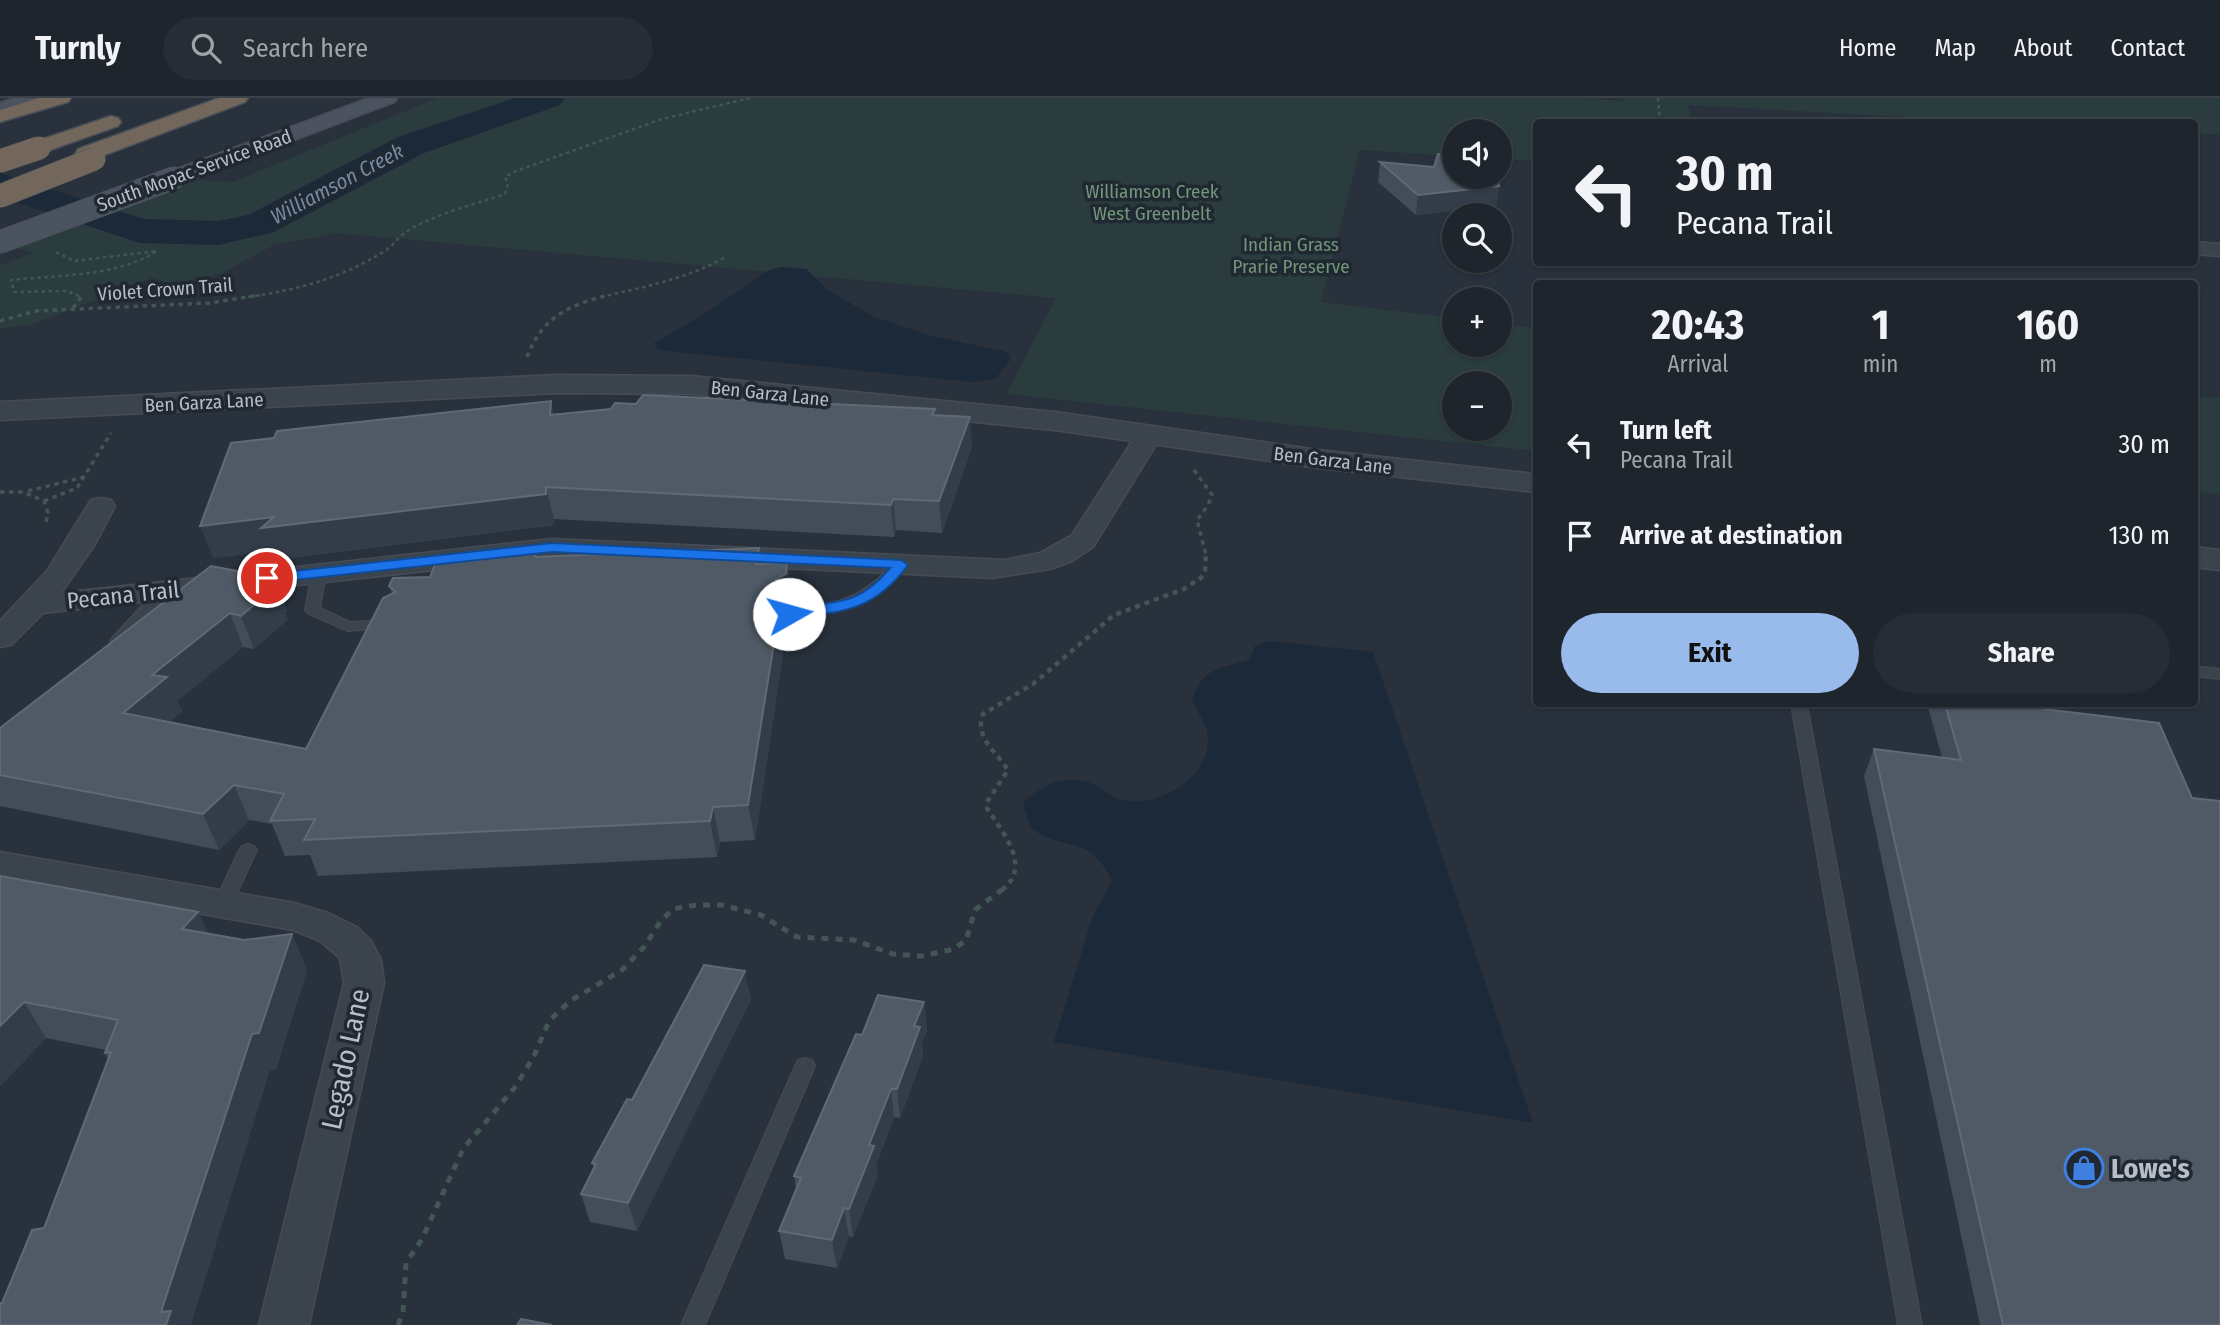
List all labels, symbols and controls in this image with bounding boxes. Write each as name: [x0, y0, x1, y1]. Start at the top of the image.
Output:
search box: [163, 17, 653, 80]
text: Turnly: [35, 28, 121, 68]
icon: search: [187, 29, 225, 67]
text: Search here: [243, 33, 368, 64]
text: Home: [1839, 34, 1896, 62]
text: Map: [1934, 34, 1976, 62]
text: About: [2014, 34, 2072, 62]
text: Contact: [2110, 34, 2185, 62]
map controls: [1442, 119, 1512, 441]
button: sound: [1442, 119, 1512, 189]
street label: South Mopac Service Road: [94, 125, 294, 216]
water label: Williamson Creek: [266, 138, 408, 230]
text: 30 m: [1676, 144, 1774, 203]
icon: left: [1561, 147, 1652, 238]
park label: Williamson Creek West Greenbelt: [1085, 180, 1219, 225]
button: search: [1442, 203, 1512, 273]
text: Pecana Trail: [1676, 204, 1833, 242]
park label: Indian Grass Prarie Preserve: [1232, 233, 1350, 278]
street label: Violet Crown Trail: [97, 273, 233, 306]
button: +: [1442, 287, 1512, 357]
text: 20:43: [1651, 300, 1744, 350]
text: 1: [1872, 300, 1889, 350]
text: 160: [2017, 300, 2080, 350]
text: Arrival: [1667, 350, 1728, 378]
text: min: [1863, 350, 1898, 378]
text: m: [2039, 350, 2057, 378]
button: −: [1442, 371, 1512, 441]
street label: Ben Garza Lane: [710, 376, 830, 411]
street label: Ben Garza Lane: [144, 388, 264, 417]
text: Turn left: [1620, 415, 1712, 446]
icon: left: [1561, 426, 1599, 464]
text: 30 m: [2119, 429, 2170, 460]
street label: Ben Garza Lane: [1273, 442, 1393, 479]
text: Pecana Trail: [1620, 446, 1733, 474]
icon: arrive: [1561, 517, 1599, 555]
text: Arrive at destination: [1620, 520, 1843, 551]
text: 130 m: [2108, 520, 2170, 551]
pin: [237, 548, 297, 608]
icon: arrive: [248, 559, 286, 597]
street label: Pecana Trail: [65, 575, 181, 615]
position arrow: [752, 577, 826, 651]
button: Exit: [1561, 613, 1859, 693]
button: Share: [1873, 613, 2170, 693]
street label: Legado Lane: [315, 986, 376, 1132]
shop icon: Lowe's: [2063, 1147, 2105, 1189]
place label: Lowe's: [2111, 1152, 2190, 1185]

